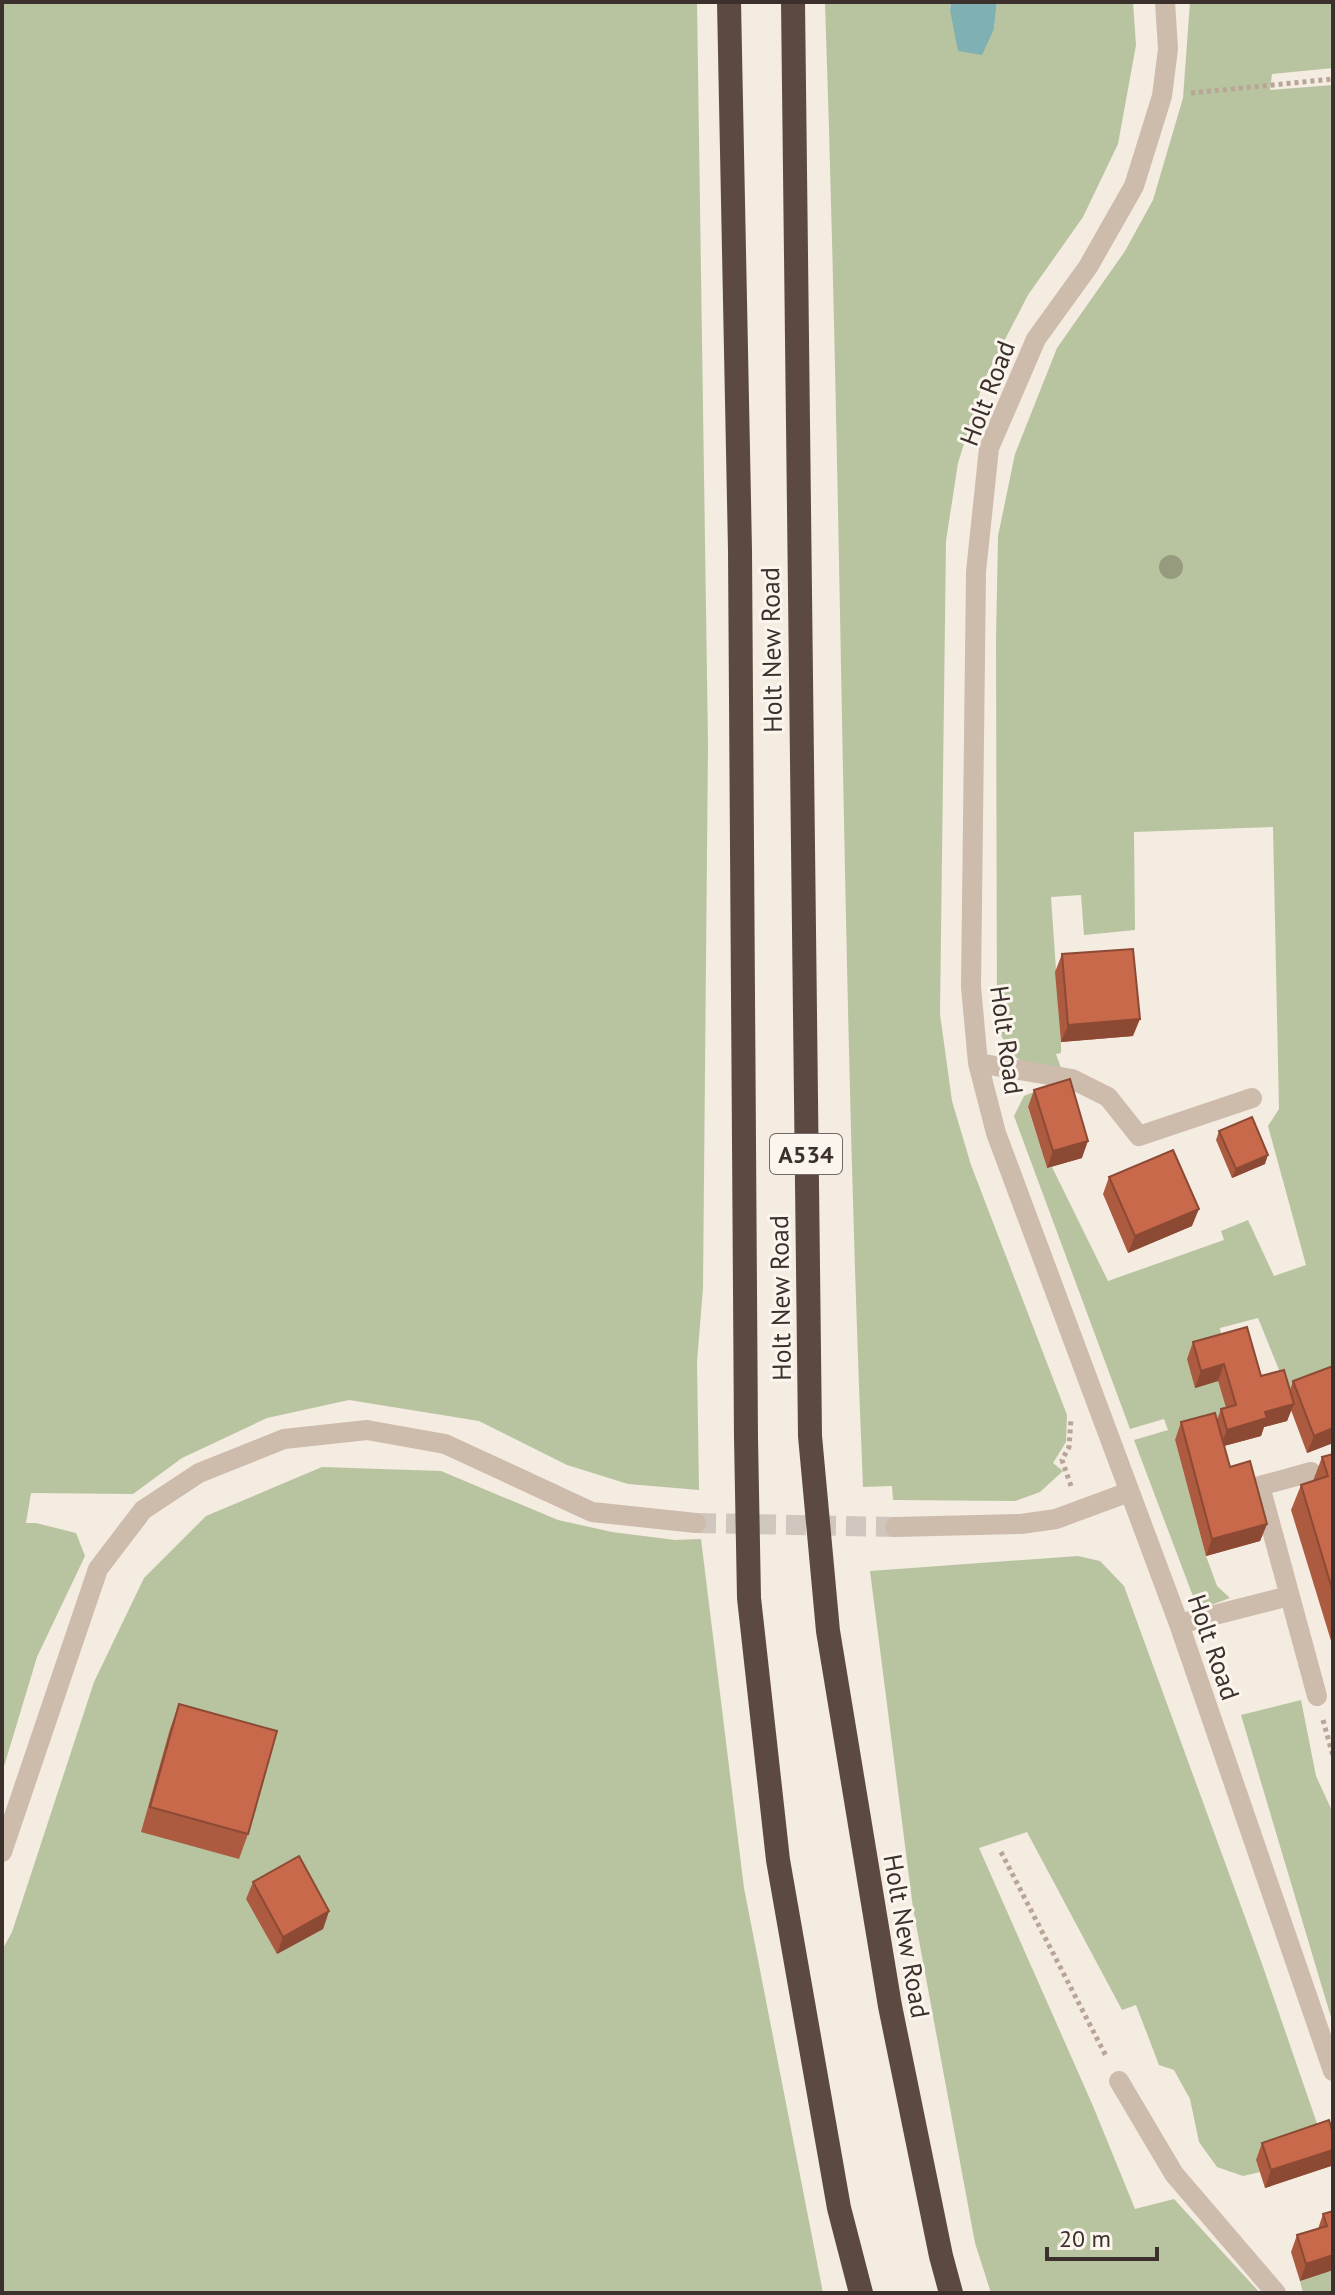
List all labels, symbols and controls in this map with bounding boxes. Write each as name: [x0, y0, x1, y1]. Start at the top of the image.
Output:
street label: Holt Road: [952, 336, 1022, 450]
street label: Holt New Road: [753, 567, 789, 733]
street label: Holt Road: [983, 983, 1031, 1097]
road number: A534: [770, 1134, 842, 1174]
street label: Holt New Road: [762, 1215, 798, 1381]
street label: Holt Road: [1181, 1590, 1247, 1704]
street label: Holt New Road: [876, 1852, 938, 2020]
scale bar: [1047, 2211, 1157, 2261]
text: 20 m: [1059, 2223, 1111, 2254]

